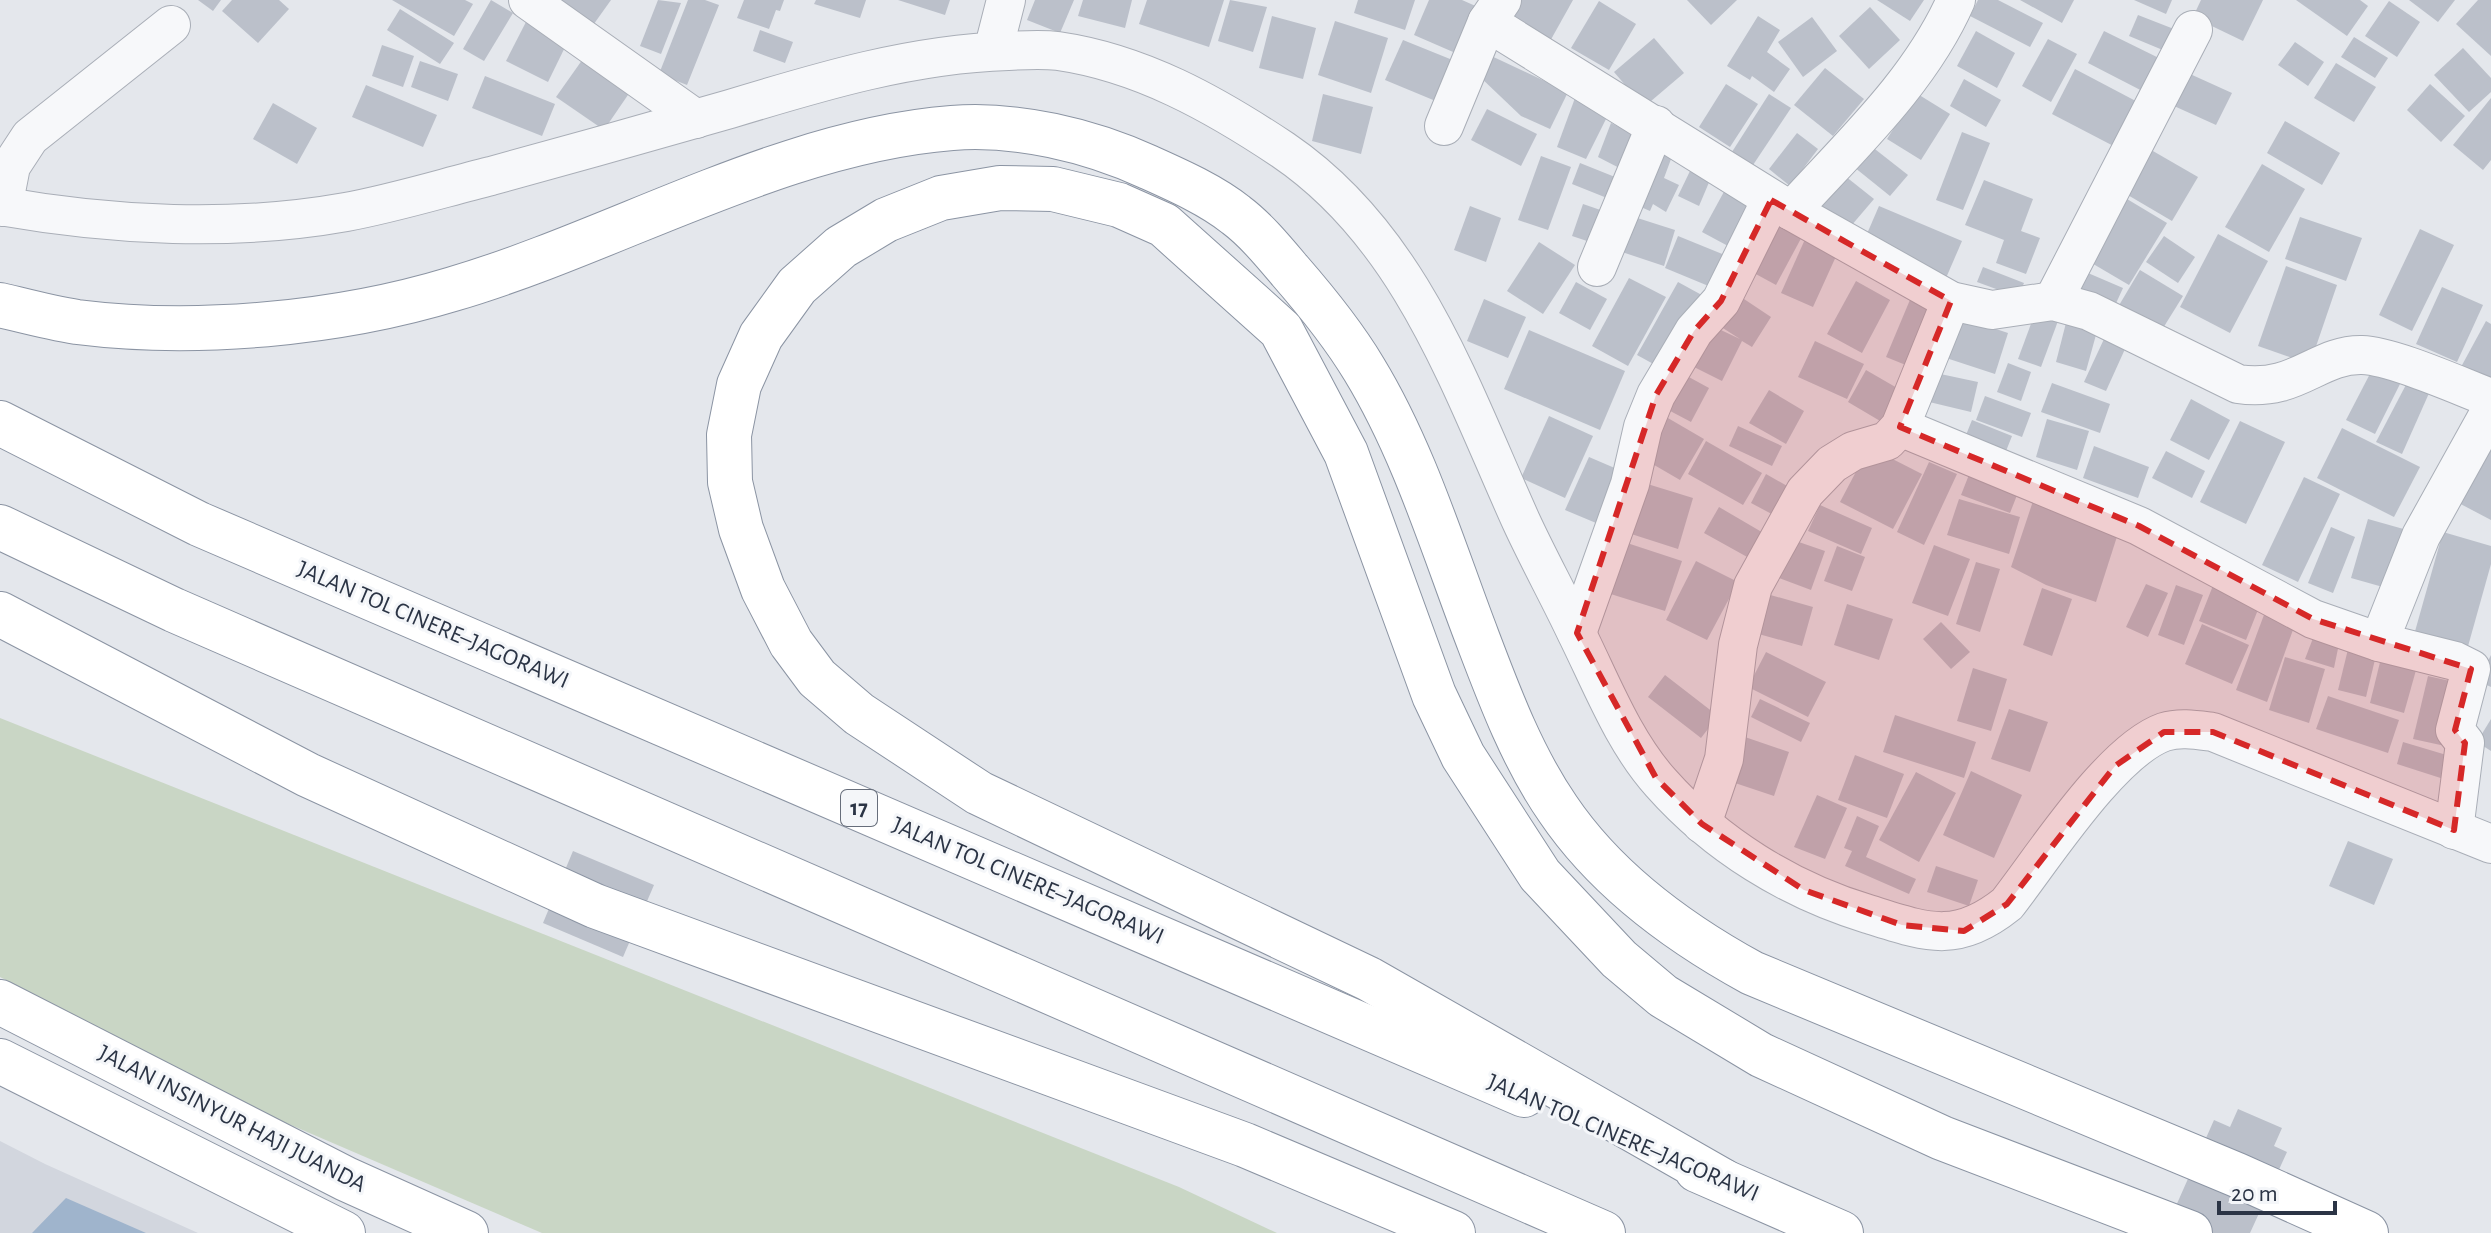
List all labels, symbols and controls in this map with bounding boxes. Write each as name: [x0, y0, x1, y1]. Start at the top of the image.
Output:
street label: JALAN TOL CINERE–JAGORAWI: [294, 557, 572, 693]
road number: 17: [841, 790, 877, 826]
street label: JALAN TOL CINERE–JAGORAWI: [889, 813, 1167, 949]
street label: JALAN INSINYUR HAJI JUANDA: [94, 1041, 370, 1197]
street label: JALAN TOL CINERE–JAGORAWI: [1484, 1070, 1762, 1206]
scale bar: [2219, 1165, 2335, 1215]
text: 20 m: [2231, 1182, 2278, 1206]

